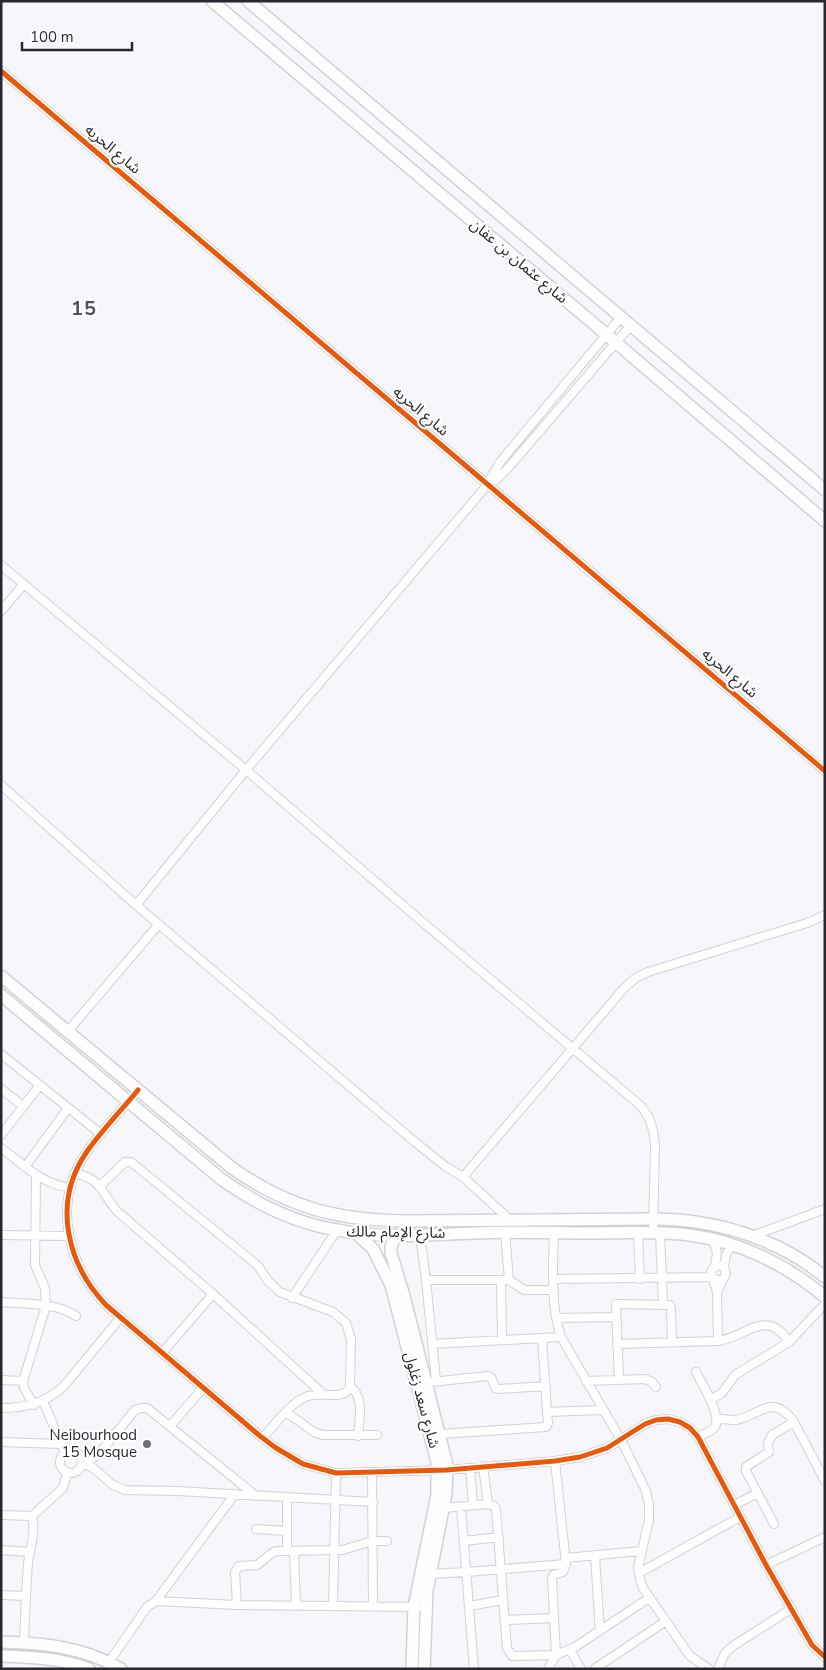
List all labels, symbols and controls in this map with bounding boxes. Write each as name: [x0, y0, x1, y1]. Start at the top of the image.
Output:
scale bar: [22, 20, 132, 52]
text: 100 m: [30, 27, 74, 47]
street label: شارع الحريه: [79, 120, 145, 180]
street label: شارع عثمان بن عفان: [465, 214, 572, 310]
district label: 15: [71, 295, 97, 322]
street label: شارع الحريه: [387, 382, 453, 442]
street label: شارع الحريه: [696, 644, 762, 704]
street label: شارع الإمام مالك: [346, 1221, 446, 1245]
street label: شارع سعد زغلول: [398, 1350, 445, 1451]
place label: Neibourhood 15 Mosque: [50, 1425, 137, 1462]
marker: Neibourhood 15 Mosque: [141, 1438, 153, 1450]

